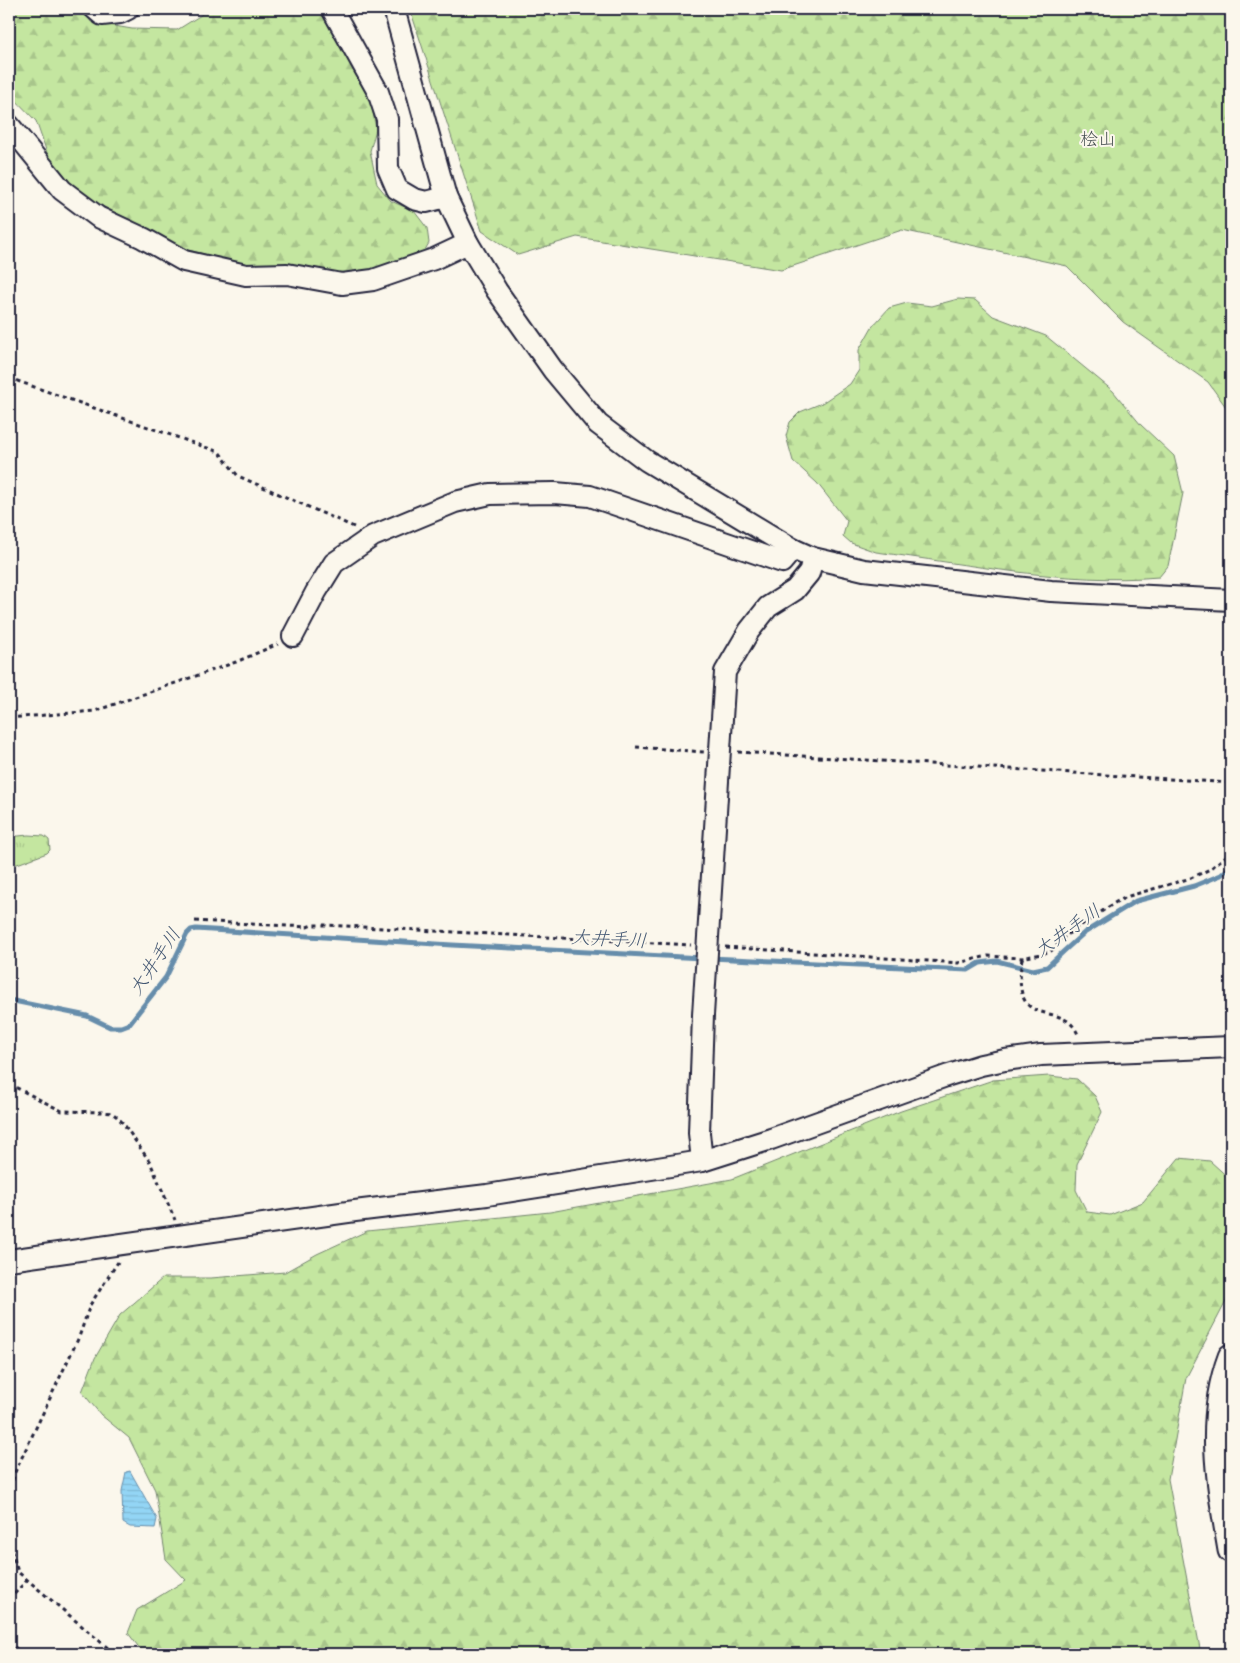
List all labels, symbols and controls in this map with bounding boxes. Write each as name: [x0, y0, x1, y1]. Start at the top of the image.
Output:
park label: 桧山: [1080, 126, 1116, 155]
water label: 大井手川: [1028, 898, 1108, 966]
water label: 大井手川: [122, 922, 189, 1002]
water label: 大井手川: [570, 923, 648, 957]

